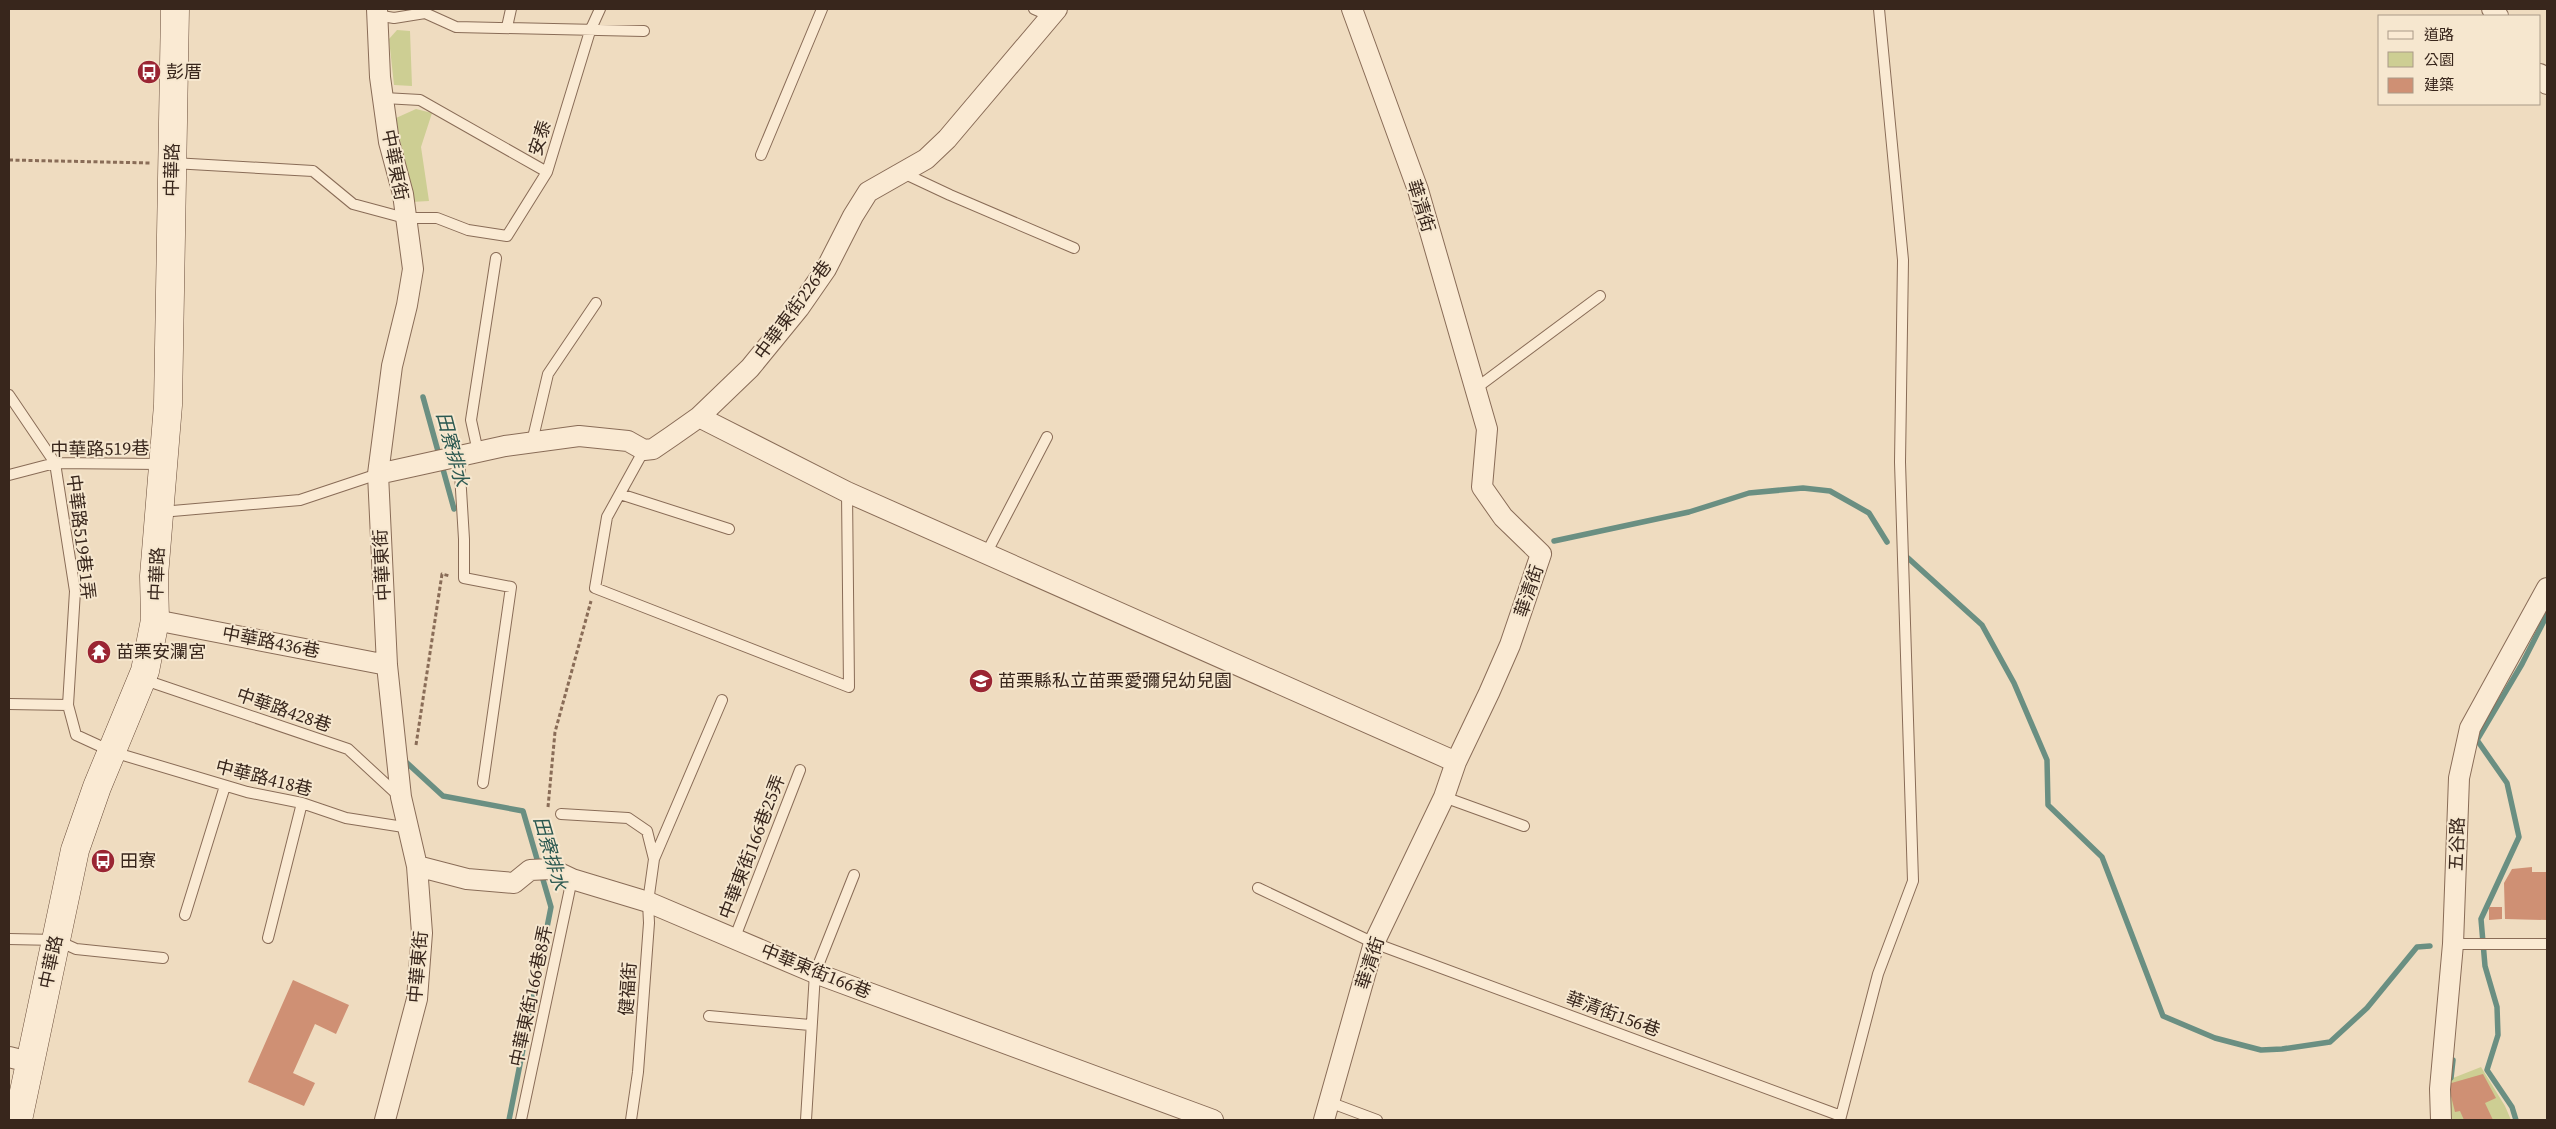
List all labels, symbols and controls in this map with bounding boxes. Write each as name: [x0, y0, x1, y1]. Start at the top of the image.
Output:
legend: [2378, 15, 2541, 105]
text: 道路: [2424, 24, 2454, 45]
text: 公園: [2424, 49, 2454, 70]
bus stop icon: 彭厝: [136, 59, 162, 85]
place label: 彭厝: [166, 59, 202, 84]
text: 建築: [2424, 74, 2454, 95]
street label: 安泰: [522, 117, 557, 159]
street label: 中華東街: [376, 127, 415, 203]
street label: 中華路: [159, 143, 184, 197]
street label: 華清街: [1402, 176, 1441, 235]
street label: 中華東街226巷: [748, 255, 837, 364]
water label: 田寮排水: [431, 409, 476, 490]
street label: 中華路519巷: [50, 435, 150, 462]
street label: 中華路519巷1弄: [61, 473, 102, 601]
street label: 中華東街: [367, 528, 396, 602]
street label: 中華路: [143, 547, 170, 601]
street label: 華清街: [1508, 561, 1549, 620]
street label: 中華路436巷: [220, 620, 322, 663]
temple icon: 苗栗安瀾宮: [86, 639, 112, 665]
place label: 苗栗安瀾宮: [116, 639, 206, 664]
school or university icon: 苗栗縣私立苗栗愛彌兒幼兒園: [968, 668, 994, 694]
place label: 苗栗縣私立苗栗愛彌兒幼兒園: [998, 668, 1232, 693]
street label: 中華路428巷: [233, 682, 335, 737]
street label: 中華路418巷: [213, 753, 315, 802]
street label: 中華東街166巷25弄: [712, 771, 791, 923]
water label: 田寮排水: [528, 813, 574, 894]
street label: 五谷路: [2443, 817, 2470, 871]
bus stop icon: 田寮: [90, 848, 116, 874]
place label: 田寮: [120, 848, 156, 873]
street label: 中華東街166巷8弄: [503, 923, 558, 1069]
street label: 中華東街: [402, 930, 433, 1004]
street label: 中華路: [33, 933, 68, 991]
street label: 華清街: [1349, 933, 1390, 992]
street label: 中華東街166巷: [757, 937, 875, 1004]
street label: 健福街: [613, 961, 642, 1017]
street label: 華清街156巷: [1562, 985, 1664, 1042]

